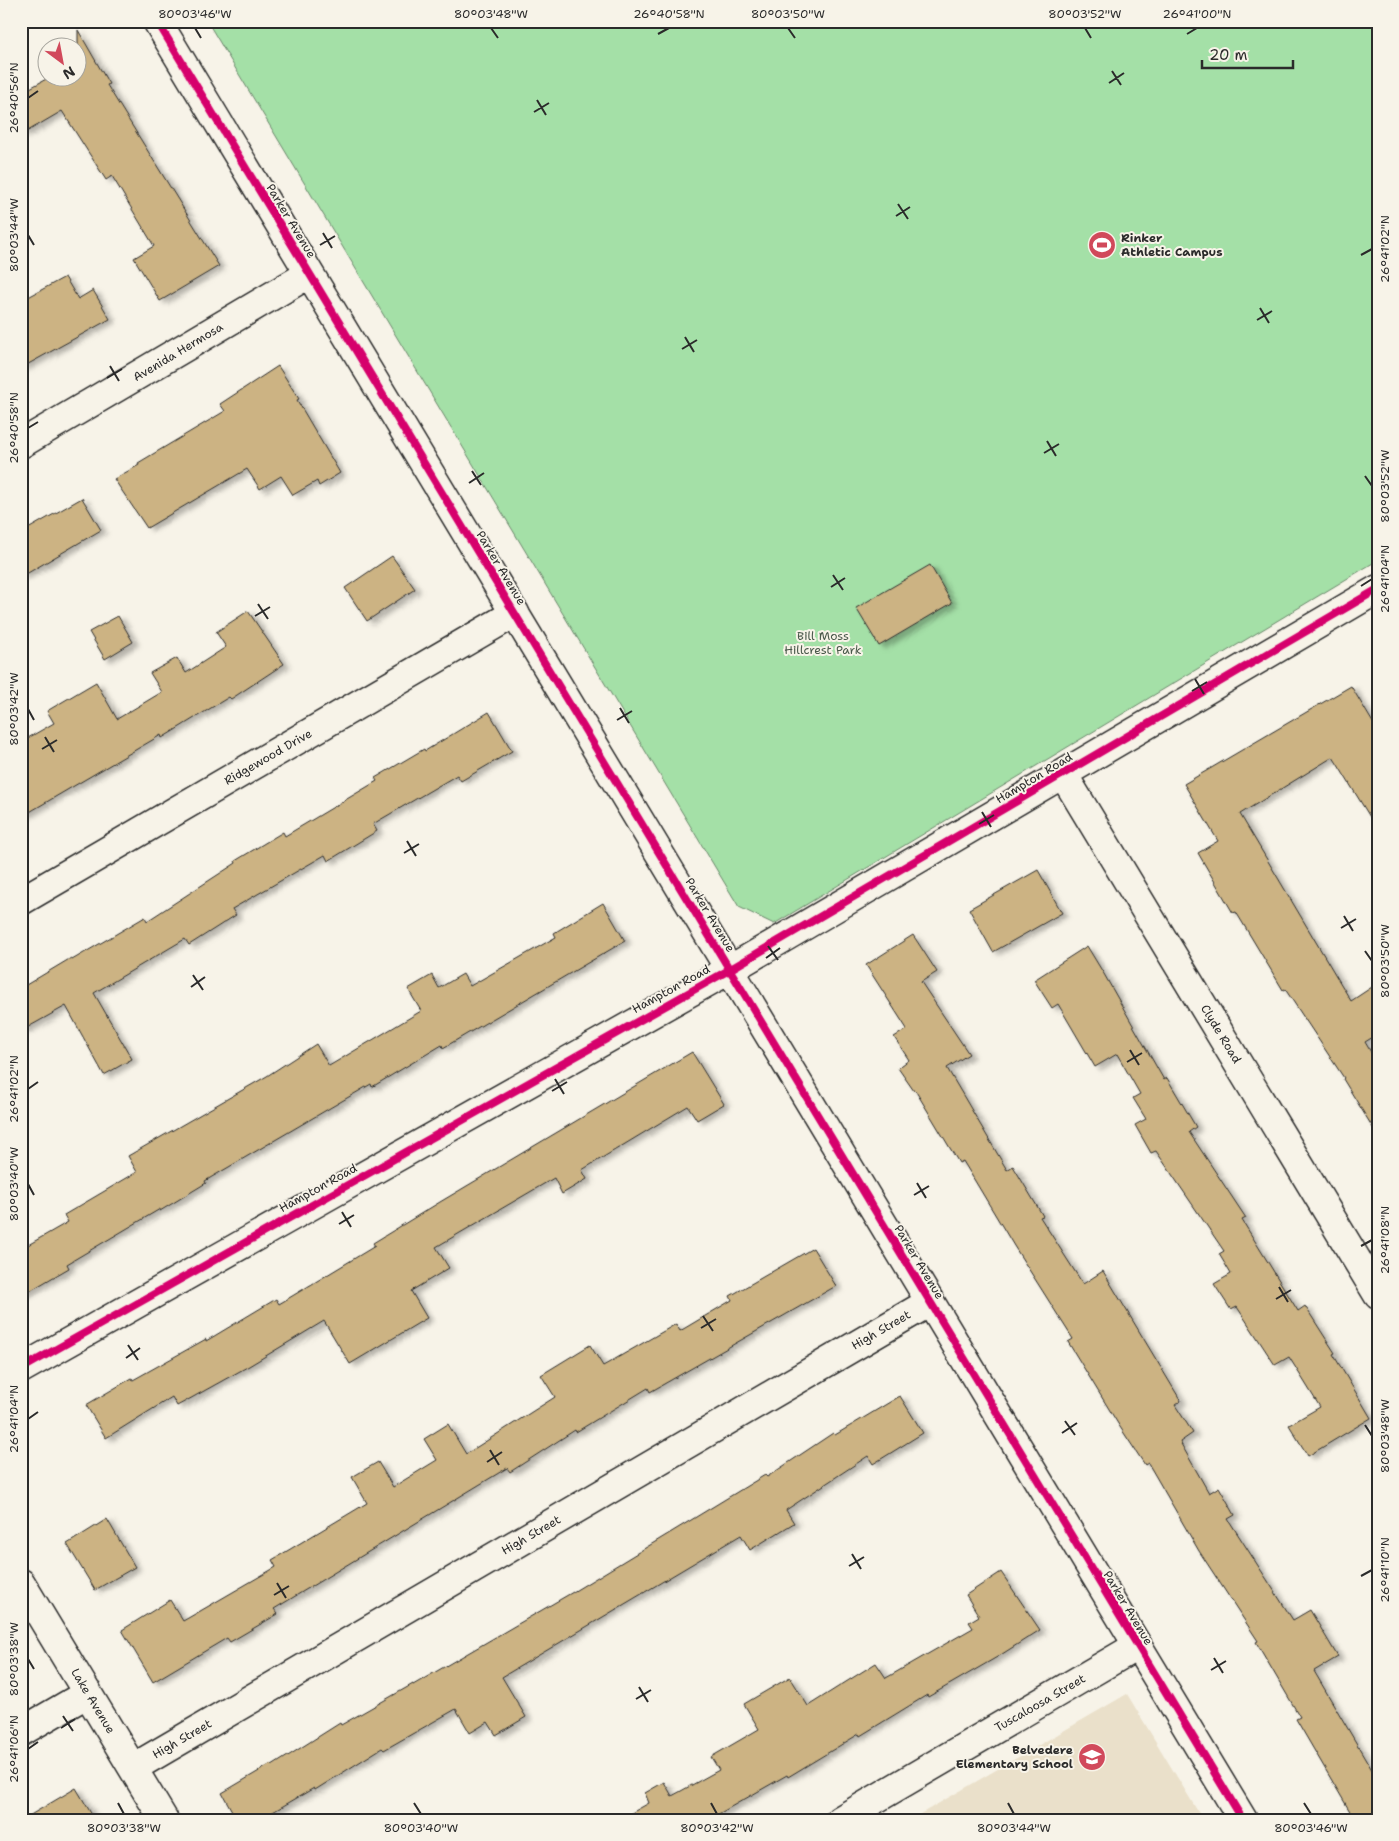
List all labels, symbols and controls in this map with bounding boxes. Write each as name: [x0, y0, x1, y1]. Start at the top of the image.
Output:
text: 80°03'46"W: [158, 6, 232, 22]
text: 80°03'48"W: [454, 6, 528, 22]
text: 26°40'58"N: [633, 6, 705, 22]
text: 80°03'50"W: [751, 6, 825, 22]
text: 80°03'52"W: [1048, 6, 1122, 22]
text: 26°41'00"N: [1163, 6, 1231, 22]
north arrow: [38, 38, 88, 88]
scale bar: [1202, 38, 1293, 70]
text: 20 m: [1209, 45, 1248, 65]
text: 26°40'56"N: [6, 62, 22, 134]
text: N: [59, 62, 78, 84]
street label: Parker Avenue: [263, 181, 320, 261]
text: 80°03'44"W: [6, 198, 22, 272]
text: 26°41'02"N: [1377, 215, 1393, 283]
sports icon: Rinker Athletic Campus: [1087, 230, 1117, 260]
place label: Rinker Athletic Campus: [1121, 230, 1223, 260]
street label: Avenida Hermosa: [130, 319, 226, 385]
text: 26°40'58"N: [6, 392, 22, 464]
text: 80°03'52"W: [1377, 449, 1393, 523]
street label: Parker Avenue: [473, 528, 530, 608]
text: 26°41'04"N: [1377, 545, 1393, 613]
park label: Bill Moss Hillcrest Park: [784, 628, 862, 658]
text: 80°03'42"W: [6, 672, 22, 746]
street label: Ridgewood Drive: [221, 725, 315, 789]
street label: Hampton Road: [993, 749, 1076, 807]
street label: Parker Avenue: [682, 875, 739, 955]
text: 80°03'50"W: [1377, 924, 1393, 998]
street label: Hampton Road: [629, 961, 713, 1017]
street label: Clyde Road: [1197, 1002, 1245, 1067]
text: 26°41'02"N: [6, 1055, 22, 1123]
text: 80°03'40"W: [6, 1147, 22, 1221]
street label: Hampton Road: [276, 1160, 360, 1216]
text: 26°41'08"N: [1377, 1206, 1393, 1274]
street label: Parker Avenue: [891, 1222, 948, 1302]
street label: High Street: [848, 1307, 914, 1353]
text: 26°41'04"N: [6, 1385, 22, 1453]
text: 80°03'48"W: [1377, 1399, 1393, 1473]
street label: High Street: [498, 1512, 564, 1558]
text: 26°41'10"N: [1377, 1537, 1393, 1603]
street label: Parker Avenue: [1100, 1568, 1157, 1648]
text: 80°03'38"W: [6, 1622, 22, 1696]
street label: Lake Avenue: [67, 1665, 119, 1737]
street label: Tuscaloosa Street: [992, 1670, 1088, 1736]
text: 26°41'06"N: [6, 1715, 22, 1783]
street label: High Street: [149, 1716, 215, 1762]
place label: Belvedere Elementary School: [956, 1742, 1073, 1772]
school or university icon: Belvedere Elementary School: [1077, 1742, 1107, 1772]
text: 80°03'38"W: [87, 1820, 161, 1836]
text: 80°03'40"W: [384, 1820, 458, 1836]
text: 80°03'42"W: [680, 1820, 754, 1836]
text: 80°03'44"W: [977, 1820, 1051, 1836]
text: 80°03'46"W: [1274, 1820, 1348, 1836]

